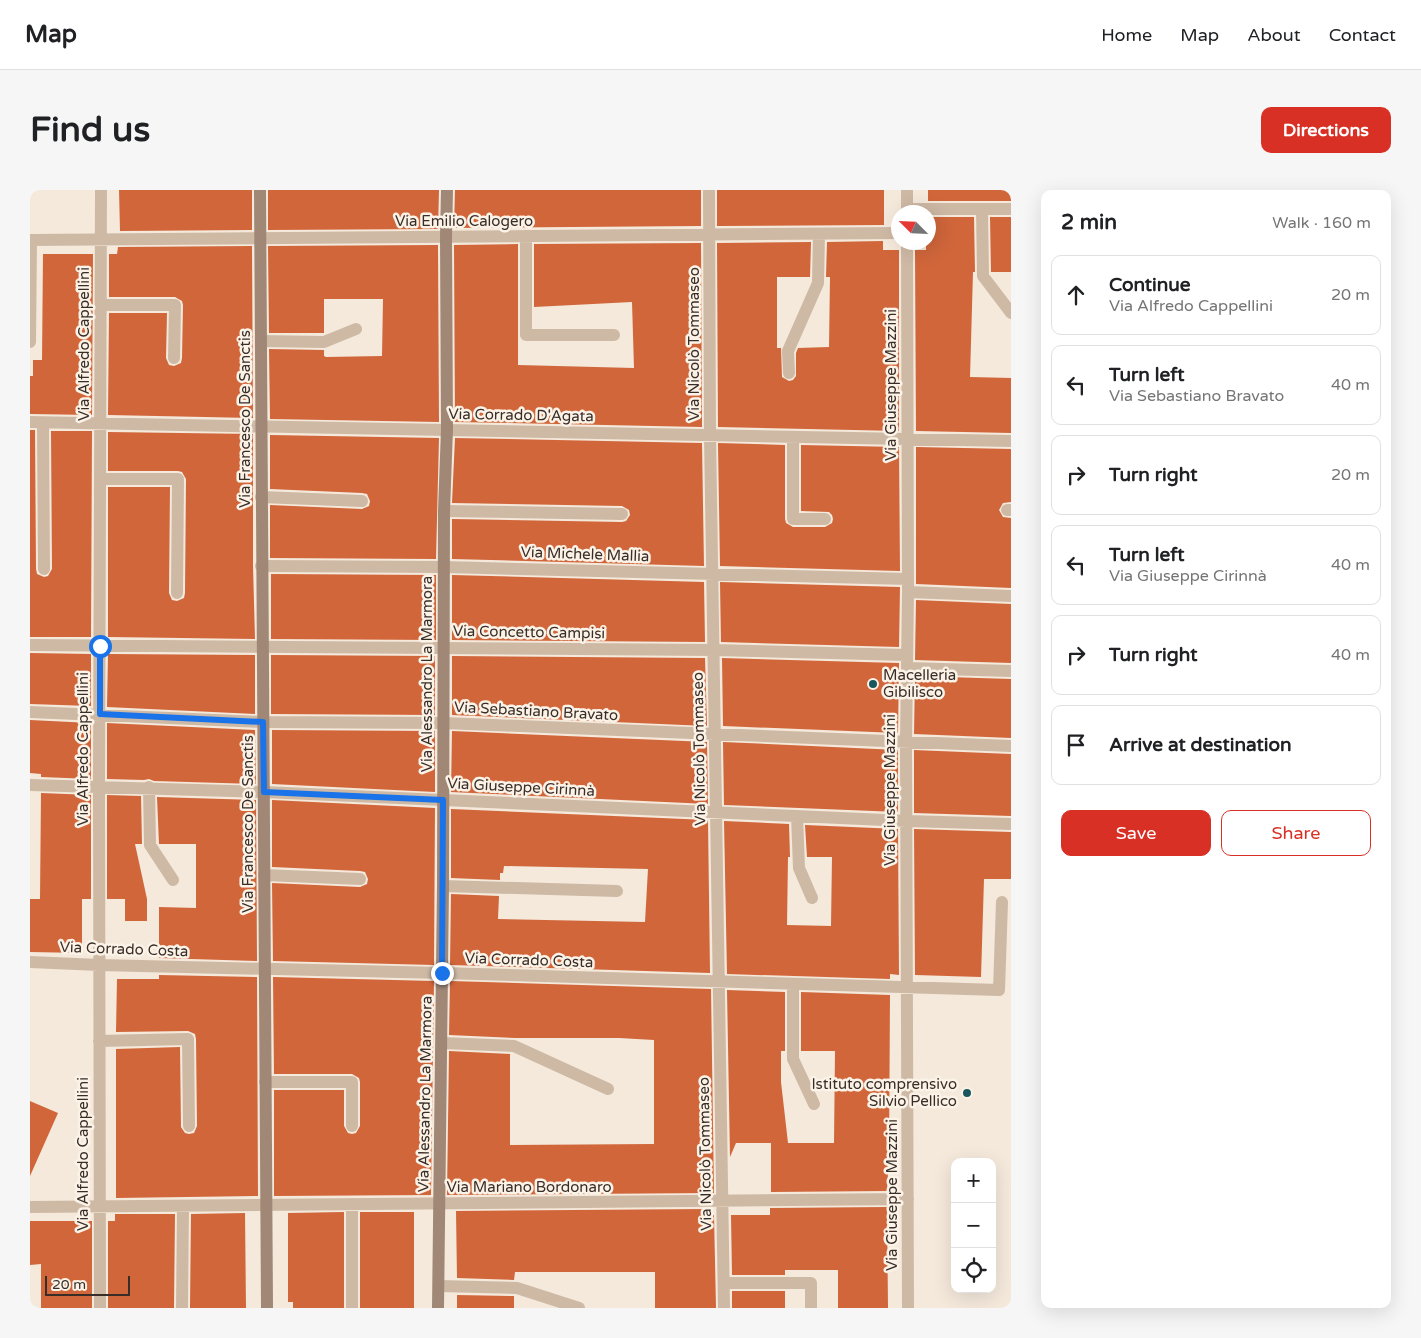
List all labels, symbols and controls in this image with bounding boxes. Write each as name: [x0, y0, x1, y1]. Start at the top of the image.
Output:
text: Map: [25, 20, 77, 49]
text: Home: [1101, 24, 1152, 46]
text: Map: [1180, 24, 1219, 46]
text: About: [1247, 24, 1301, 46]
text: Contact: [1329, 24, 1396, 46]
button: Directions: [1261, 107, 1391, 153]
text: Find us: [30, 109, 150, 151]
north arrow: [891, 205, 936, 250]
text: 2 min: [1061, 210, 1117, 235]
street label: Via Emilio Calogero: [395, 212, 533, 230]
text: Walk · 160 m: [1272, 213, 1371, 233]
street label: Via Alfredo Cappellini: [75, 267, 93, 421]
street label: Via Nicolò Tommaseo: [685, 267, 703, 421]
text: Continue: [1109, 274, 1191, 296]
icon: ahead: [1062, 281, 1090, 309]
text: 20 m: [1331, 285, 1370, 305]
text: Via Alfredo Cappellini: [1109, 296, 1273, 316]
street label: Via Giuseppe Mazzini: [882, 309, 900, 461]
street label: Via Francesco De Sanctis: [236, 330, 254, 508]
text: Turn left: [1109, 364, 1185, 386]
icon: left: [1062, 371, 1090, 399]
text: 40 m: [1331, 375, 1370, 395]
text: Via Sebastiano Bravato: [1109, 386, 1284, 406]
street label: Via Corrado D'Agata: [448, 405, 594, 425]
icon: right: [1062, 461, 1090, 489]
text: Turn right: [1109, 464, 1197, 486]
text: 20 m: [1331, 465, 1370, 485]
street label: Via Michele Mallia: [520, 543, 650, 565]
text: Turn left: [1109, 544, 1185, 566]
icon: left: [1062, 551, 1090, 579]
text: 40 m: [1331, 555, 1370, 575]
text: Via Giuseppe Cirinnà: [1109, 566, 1267, 586]
street label: Via Alessandro La Marmora: [418, 576, 436, 772]
street label: Via Concetto Campisi: [453, 622, 605, 642]
route start: [89, 635, 112, 658]
icon: right: [1062, 641, 1090, 669]
text: Turn right: [1109, 644, 1197, 666]
text: 40 m: [1331, 645, 1370, 665]
place label: Macelleria Gibilisco: [883, 666, 956, 701]
street label: Via Alfredo Cappellini: [74, 672, 92, 826]
street label: Via Nicolò Tommaseo: [689, 672, 709, 826]
marker: Macelleria Gibilisco: [867, 678, 879, 690]
street label: Via Sebastiano Bravato: [453, 698, 619, 724]
street label: Via Giuseppe Mazzini: [881, 714, 899, 866]
icon: arrive: [1062, 731, 1090, 759]
text: Arrive at destination: [1109, 734, 1292, 756]
street label: Via Francesco De Sanctis: [239, 735, 257, 913]
street label: Via Giuseppe Cirinnà: [447, 774, 595, 800]
button: Save: [1061, 810, 1211, 856]
button: Share: [1221, 810, 1371, 856]
street label: Via Corrado Costa: [59, 938, 189, 960]
street label: Via Corrado Costa: [464, 949, 594, 971]
route end: [431, 962, 454, 985]
street label: Via Alessandro La Marmora: [414, 996, 436, 1192]
place label: Istituto comprensivo Silvio Pellico: [811, 1075, 957, 1110]
street label: Via Alfredo Cappellini: [74, 1077, 92, 1231]
street label: Via Nicolò Tommaseo: [695, 1077, 715, 1231]
marker: Istituto comprensivo Silvio Pellico: [961, 1087, 973, 1099]
street label: Via Giuseppe Mazzini: [883, 1119, 901, 1271]
map controls: [951, 1158, 996, 1293]
button: +: [951, 1158, 996, 1203]
street label: Via Mariano Bordonaro: [446, 1178, 612, 1196]
button: −: [951, 1203, 996, 1248]
button: locate: [951, 1248, 996, 1293]
scale bar: [45, 1273, 130, 1296]
text: 20 m: [52, 1276, 86, 1293]

